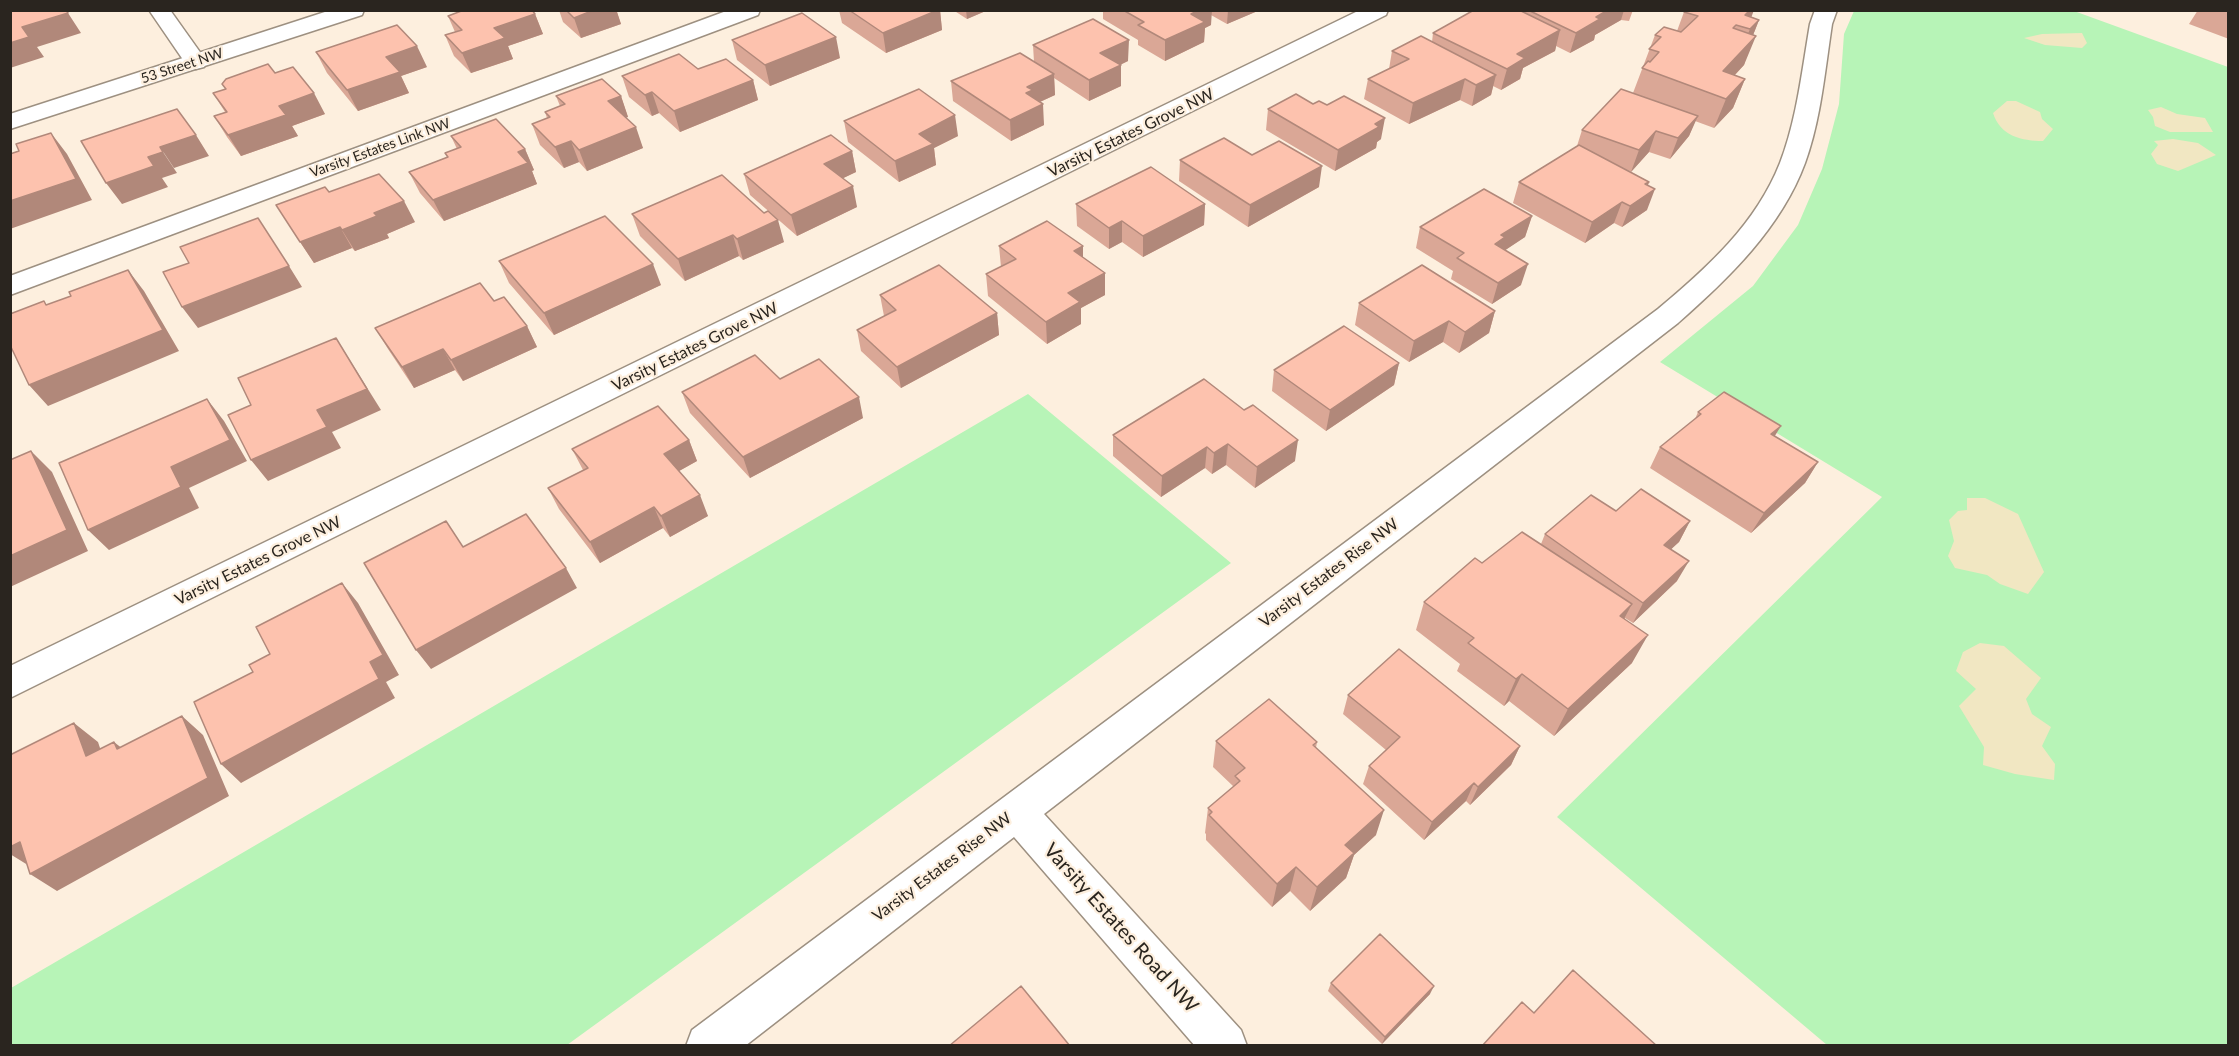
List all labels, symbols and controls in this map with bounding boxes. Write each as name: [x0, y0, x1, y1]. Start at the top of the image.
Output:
street label: 53 Street NW: [139, 45, 225, 87]
street label: Varsity Estates Grove NW: [1045, 84, 1217, 182]
street label: Varsity Estates Link NW: [308, 115, 452, 181]
street label: Varsity Estates Grove NW: [609, 298, 781, 396]
street label: Varsity Estates Grove NW: [172, 512, 344, 610]
street label: Varsity Estates Rise NW: [1256, 514, 1402, 632]
street label: Varsity Estates Rise NW: [869, 808, 1015, 926]
street label: Varsity Estates Road NW: [1039, 839, 1203, 1017]

